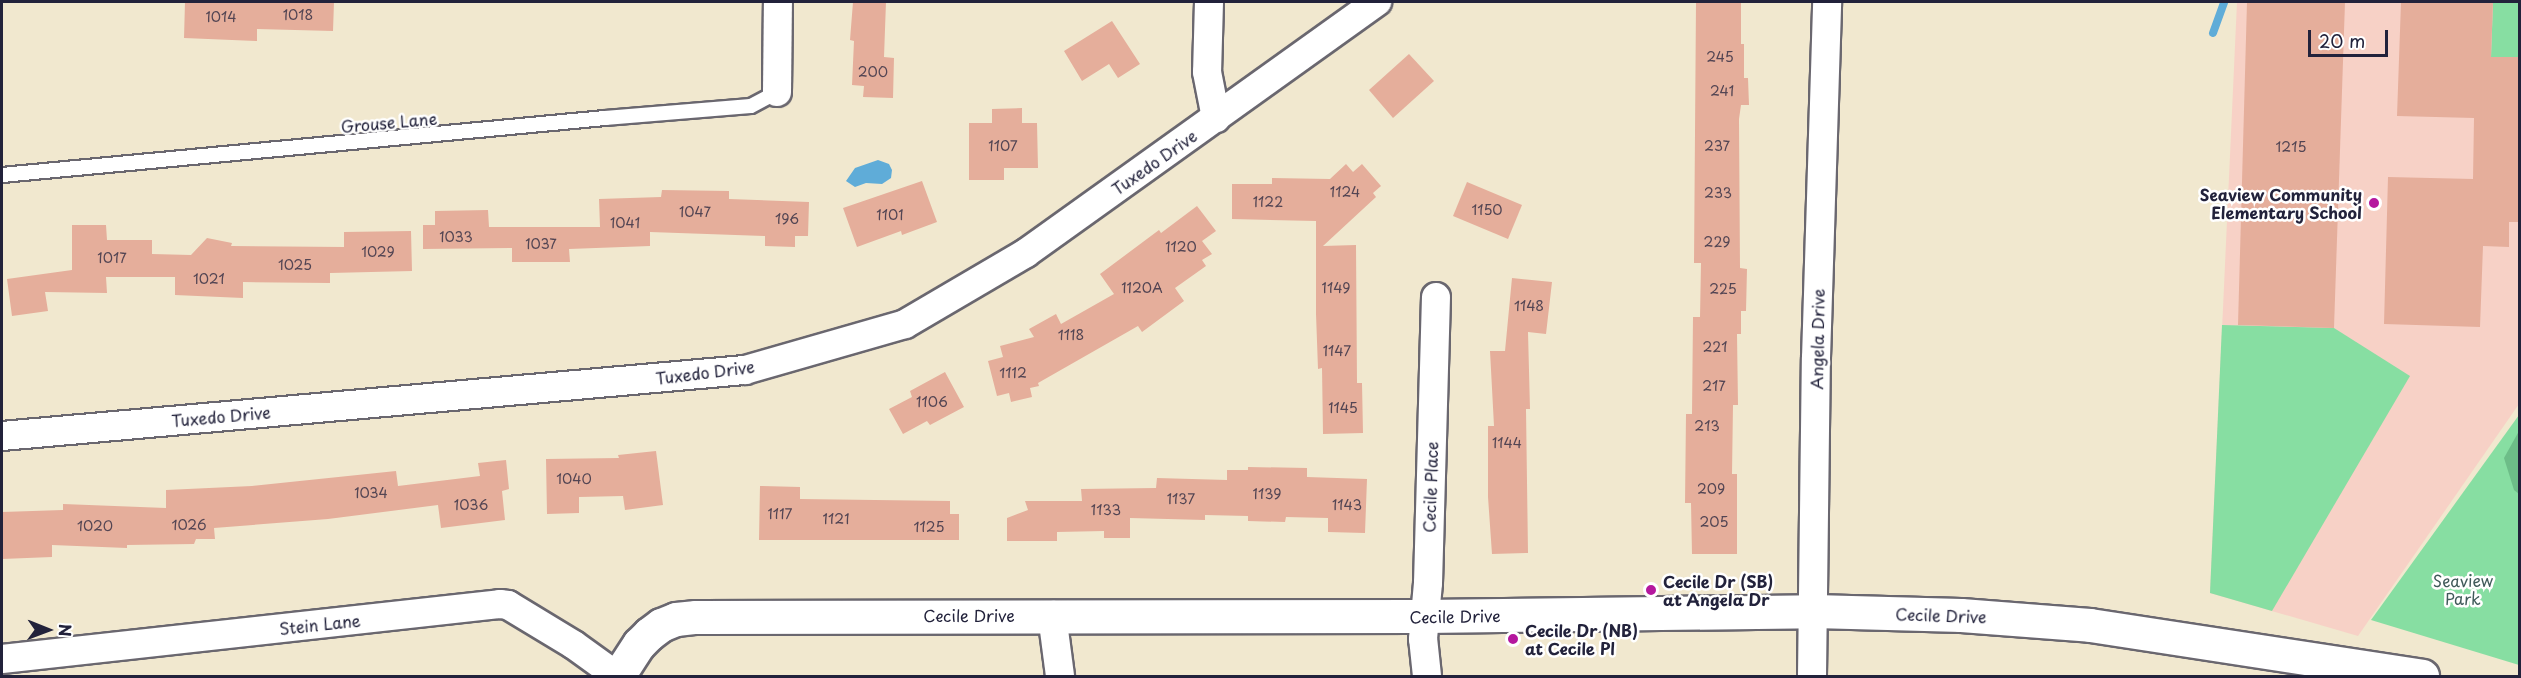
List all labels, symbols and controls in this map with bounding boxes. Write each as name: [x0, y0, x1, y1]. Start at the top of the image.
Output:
house number: 1018: [283, 7, 313, 23]
house number: 1014: [205, 9, 237, 25]
scale bar: [2311, 18, 2390, 56]
text: 20 m: [2319, 27, 2365, 54]
house number: 245: [1706, 49, 1734, 65]
house number: 200: [858, 64, 888, 80]
house number: 241: [1710, 83, 1734, 99]
street label: Grouse Lane: [340, 108, 438, 136]
street label: Tuxedo Drive: [1108, 126, 1200, 198]
house number: 1107: [988, 138, 1018, 154]
house number: 237: [1704, 138, 1730, 154]
house number: 1215: [2276, 139, 2306, 155]
house number: 1124: [1330, 184, 1360, 200]
place label: Seaview Community Elementary School: [2200, 184, 2362, 222]
house number: 233: [1704, 185, 1732, 201]
house number: 1122: [1253, 194, 1283, 210]
marker: Seaview Community Elementary School: [2367, 196, 2381, 210]
house number: 1150: [1471, 202, 1503, 218]
house number: 1047: [679, 204, 711, 220]
house number: 1101: [876, 207, 904, 223]
house number: 196: [775, 211, 799, 227]
house number: 1041: [610, 215, 640, 231]
house number: 1033: [439, 229, 473, 245]
house number: 229: [1704, 234, 1730, 250]
house number: 1037: [525, 236, 557, 252]
house number: 1120: [1165, 239, 1197, 255]
house number: 1029: [361, 244, 395, 260]
house number: 1017: [97, 250, 127, 266]
house number: 1025: [278, 257, 312, 273]
house number: 1021: [193, 271, 225, 287]
house number: 1120A: [1121, 280, 1163, 296]
house number: 1149: [1322, 280, 1350, 296]
house number: 225: [1709, 281, 1737, 297]
street label: Angela Drive: [1807, 289, 1827, 389]
house number: 1148: [1514, 298, 1544, 314]
house number: 1118: [1058, 327, 1084, 343]
house number: 221: [1702, 339, 1728, 355]
house number: 1147: [1323, 343, 1351, 359]
street label: Tuxedo Drive: [654, 356, 756, 388]
house number: 1112: [999, 365, 1027, 381]
house number: 217: [1702, 378, 1726, 394]
house number: 1106: [916, 394, 948, 410]
house number: 1145: [1328, 400, 1358, 416]
street label: Tuxedo Drive: [170, 402, 272, 430]
house number: 213: [1694, 418, 1720, 434]
house number: 1144: [1492, 435, 1522, 451]
street label: Cecile Place: [1419, 441, 1441, 533]
house number: 1040: [556, 471, 592, 487]
house number: 209: [1697, 481, 1725, 497]
house number: 1034: [354, 485, 388, 501]
house number: 1139: [1253, 486, 1281, 502]
house number: 1137: [1167, 491, 1195, 507]
house number: 1036: [454, 497, 488, 513]
house number: 1143: [1332, 497, 1362, 513]
house number: 1133: [1091, 502, 1121, 518]
house number: 1117: [768, 506, 792, 522]
house number: 1121: [823, 511, 849, 527]
house number: 205: [1700, 514, 1728, 530]
house number: 1026: [171, 517, 207, 533]
house number: 1020: [77, 518, 113, 534]
house number: 1125: [914, 519, 944, 535]
park label: Seaview Park: [2433, 570, 2493, 608]
place label: Cecile Dr (SB) at Angela Dr: [1663, 571, 1775, 609]
marker: Cecile Dr (SB) at Angela Dr: [1644, 583, 1658, 597]
north arrow: [18, 600, 78, 660]
street label: Cecile Drive: [1895, 604, 1987, 626]
street label: Cecile Drive: [923, 605, 1015, 625]
street label: Cecile Drive: [1409, 606, 1501, 626]
street label: Stein Lane: [278, 610, 362, 638]
place label: Cecile Dr (NB) at Cecile Pl: [1525, 620, 1640, 658]
text: N: [54, 624, 78, 637]
marker: Cecile Dr (NB) at Cecile Pl: [1506, 632, 1520, 646]

